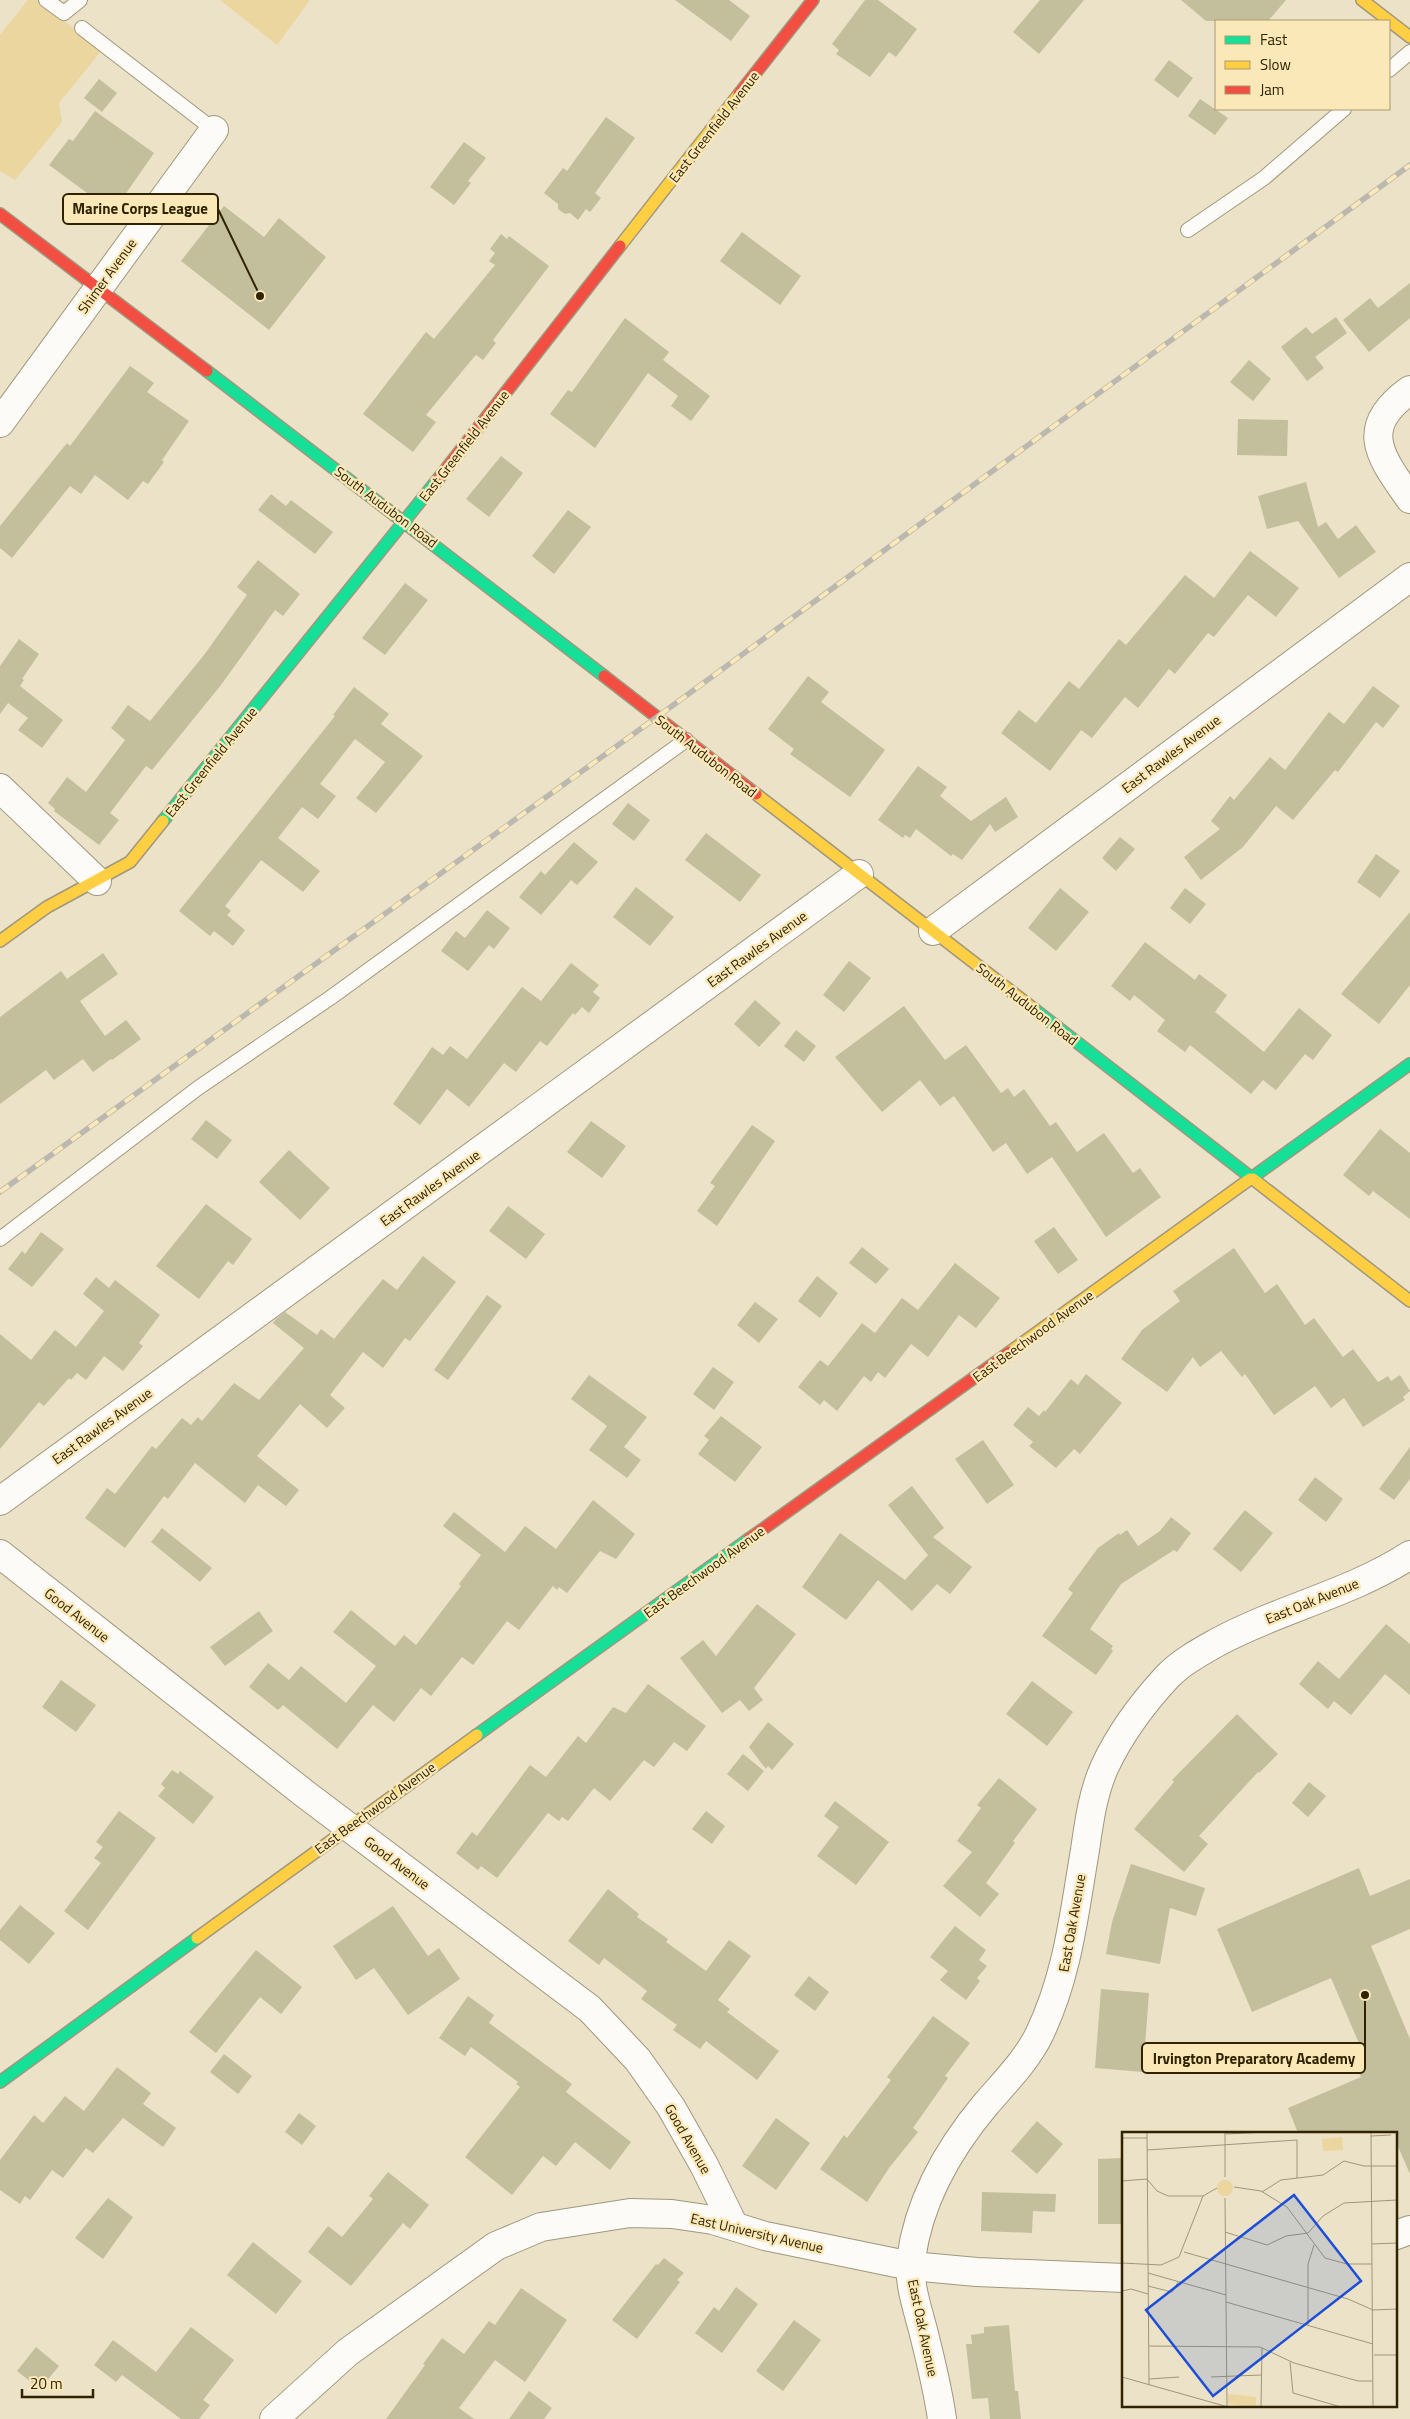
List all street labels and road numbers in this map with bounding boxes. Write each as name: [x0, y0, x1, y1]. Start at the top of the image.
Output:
street label: East Greenfield Avenue: [663, 66, 764, 187]
street label: Shimer Avenue: [72, 234, 141, 318]
street label: East Greenfield Avenue: [413, 385, 514, 506]
street label: South Audubon Road: [330, 461, 442, 552]
street label: East Greenfield Avenue: [159, 702, 262, 821]
street label: South Audubon Road: [651, 709, 762, 802]
street label: East Rawles Avenue: [1117, 709, 1225, 798]
street label: East Rawles Avenue: [702, 905, 811, 992]
street label: South Audubon Road: [972, 957, 1083, 1050]
street label: East Rawles Avenue: [375, 1144, 484, 1231]
street label: East Beechwood Avenue: [968, 1284, 1098, 1387]
street label: East Rawles Avenue: [47, 1382, 156, 1469]
street label: East Beechwood Avenue: [639, 1520, 769, 1623]
street label: East Oak Avenue: [1262, 1572, 1362, 1629]
street label: Good Avenue: [40, 1582, 114, 1647]
street label: East Beechwood Avenue: [310, 1756, 440, 1859]
street label: Good Avenue: [360, 1831, 435, 1894]
street label: East Oak Avenue: [1053, 1872, 1090, 1974]
street label: Good Avenue: [660, 2100, 717, 2178]
street label: East University Avenue: [689, 2207, 825, 2258]
street label: East Oak Avenue: [903, 2277, 944, 2379]

